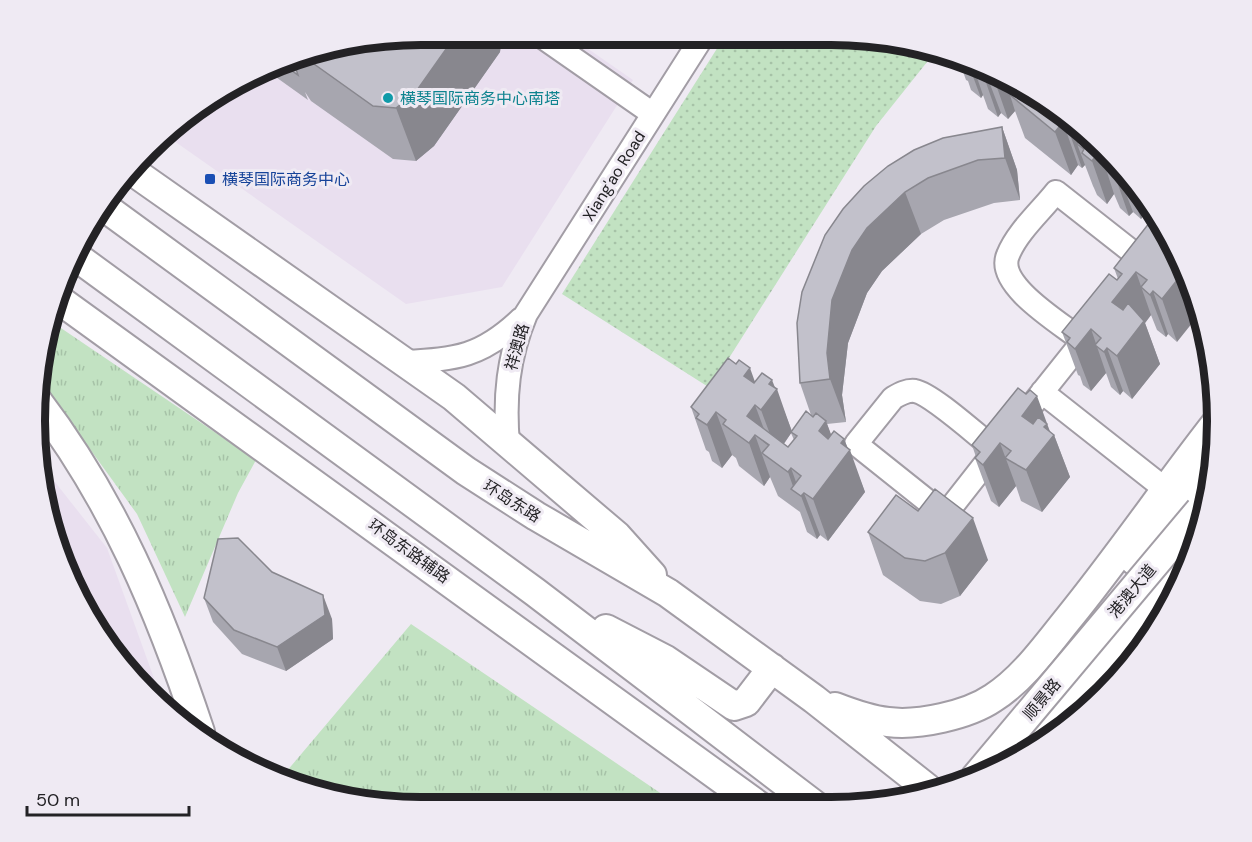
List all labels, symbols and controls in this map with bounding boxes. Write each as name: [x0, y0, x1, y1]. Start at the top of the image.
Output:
place label: 横琴国际商务中心南塔: [400, 88, 560, 109]
marker: 横琴国际商务中心南塔: [381, 91, 395, 105]
street label: Xiang'ao Road: [578, 127, 650, 225]
place label: 横琴国际商务中心: [222, 169, 350, 190]
marker: 横琴国际商务中心: [203, 172, 217, 186]
street label: 祥澳路: [500, 321, 534, 373]
street label: 环岛东路: [479, 475, 545, 527]
street label: 环岛东路辅路: [364, 514, 454, 588]
street label: 港澳大道: [1103, 560, 1161, 622]
street label: 顺景路: [1019, 674, 1065, 724]
scale bar: [27, 779, 189, 817]
text: 50 m: [36, 788, 80, 812]

